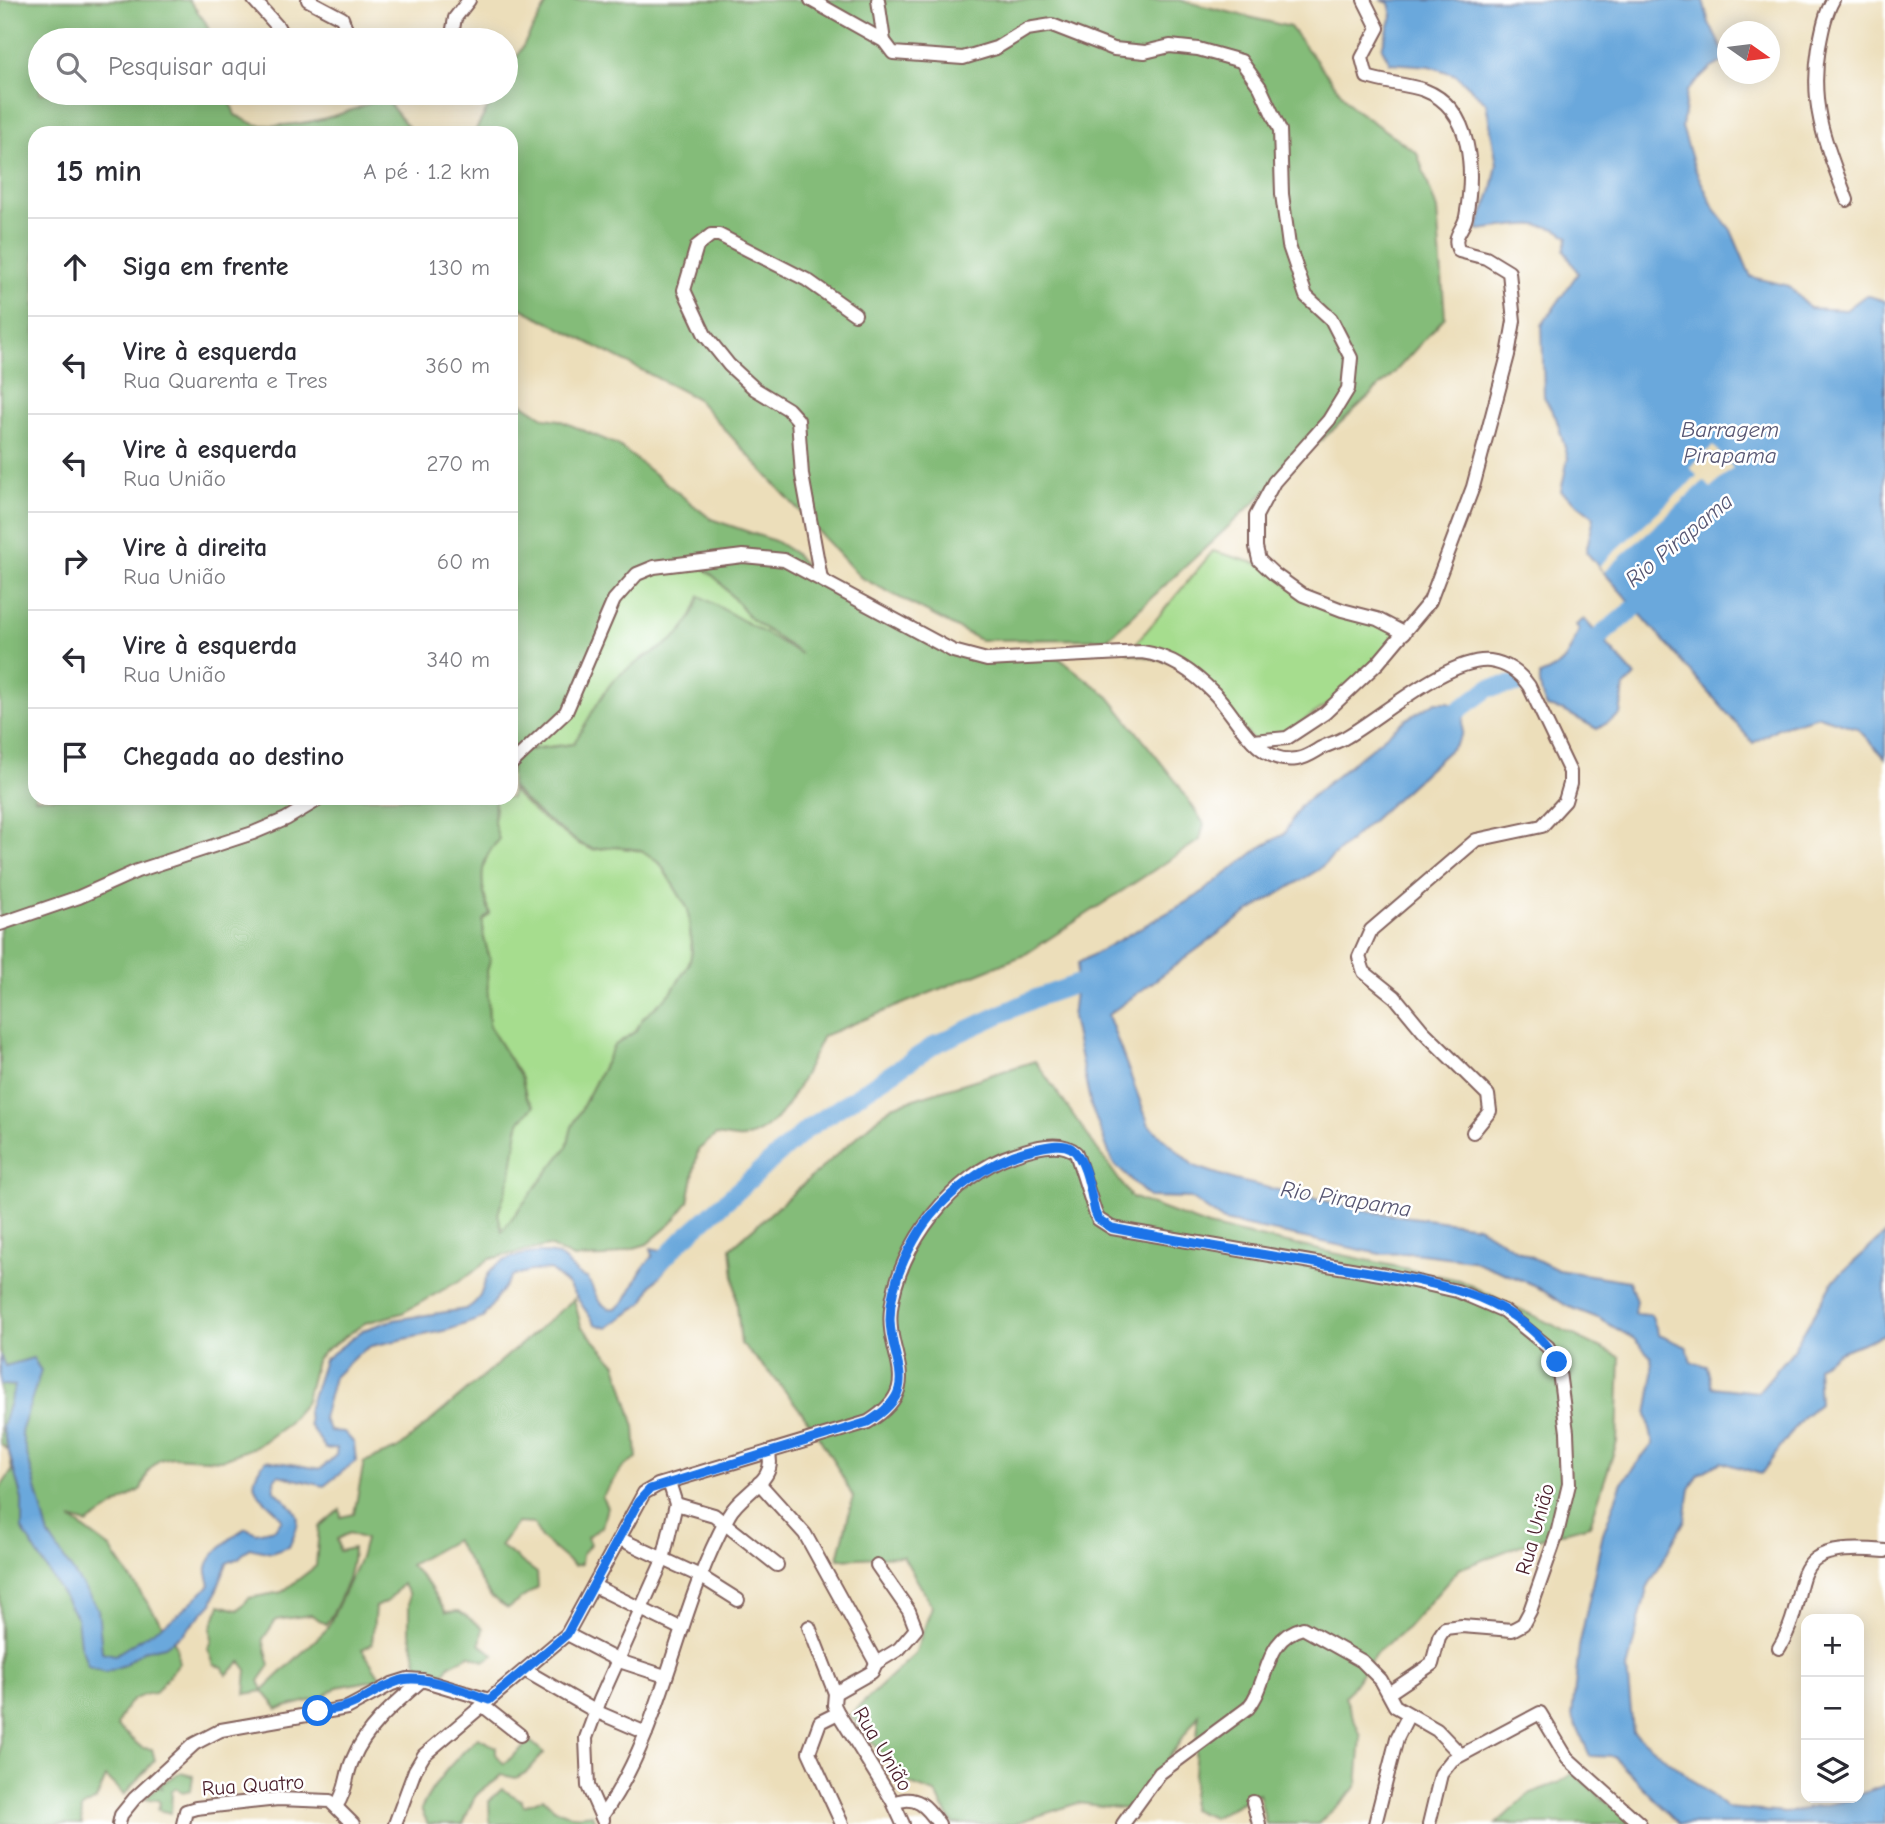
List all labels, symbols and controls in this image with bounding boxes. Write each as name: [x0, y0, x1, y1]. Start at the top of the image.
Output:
north arrow: [1717, 21, 1780, 84]
search box: [28, 28, 518, 105]
icon: search: [52, 48, 90, 86]
text: Pesquisar aqui: [108, 52, 267, 82]
text: 15 min: [56, 154, 142, 189]
text: A pé · 1.2 km: [363, 158, 490, 185]
icon: ahead: [56, 248, 94, 286]
text: Siga em frente: [123, 252, 289, 282]
text: 130 m: [429, 254, 490, 281]
text: Vire à esquerda: [123, 337, 297, 367]
icon: left: [56, 346, 94, 384]
text: 360 m: [425, 352, 490, 379]
text: Rua Quarenta e Tres: [123, 367, 327, 394]
water label: Barragem Pirapama: [1681, 416, 1779, 469]
text: Vire à esquerda: [123, 435, 297, 465]
icon: left: [56, 444, 94, 482]
text: 270 m: [426, 450, 490, 477]
text: Rua União: [123, 465, 226, 492]
water label: Rio Pirapama: [1620, 487, 1738, 593]
text: Vire à direita: [123, 533, 267, 563]
icon: right: [56, 542, 94, 580]
text: 60 m: [437, 548, 490, 575]
text: Rua União: [123, 563, 226, 590]
text: Vire à esquerda: [123, 631, 297, 661]
icon: left: [56, 640, 94, 678]
text: 340 m: [427, 646, 490, 673]
text: Rua União: [123, 661, 226, 688]
icon: arrive: [56, 738, 94, 776]
text: Chegada ao destino: [123, 742, 344, 772]
water label: Rio Pirapama: [1279, 1175, 1413, 1223]
route end: [1541, 1346, 1572, 1377]
street label: Rua União: [1511, 1481, 1559, 1577]
map controls: [1801, 1614, 1864, 1803]
button: +: [1801, 1614, 1864, 1677]
button: −: [1801, 1677, 1864, 1740]
route start: [302, 1695, 333, 1726]
street label: Rua União: [849, 1703, 917, 1795]
button: layers: [1801, 1740, 1864, 1803]
street label: Rua Quatro: [201, 1769, 305, 1801]

